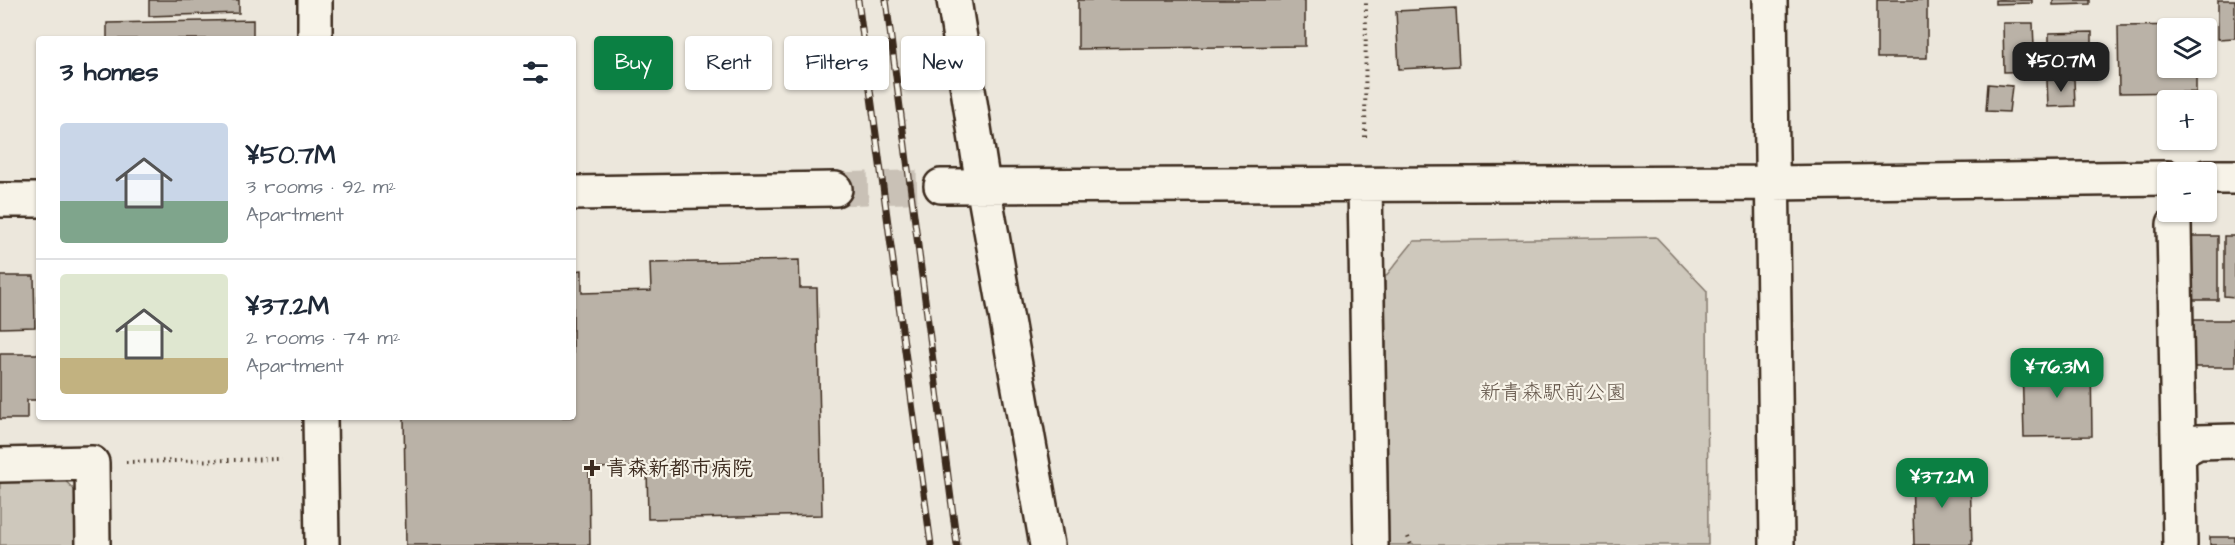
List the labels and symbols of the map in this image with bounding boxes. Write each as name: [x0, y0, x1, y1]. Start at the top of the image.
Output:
pin: ¥50.7M: [2012, 42, 2110, 93]
pin: ¥76.3M: [2008, 348, 2106, 399]
park label: 新青森駅前公園: [1480, 378, 1627, 407]
place label: 青森新都市病院: [606, 454, 753, 483]
pin: ¥37.2M: [1893, 458, 1991, 509]
marker: 青森新都市病院: [583, 459, 601, 477]

